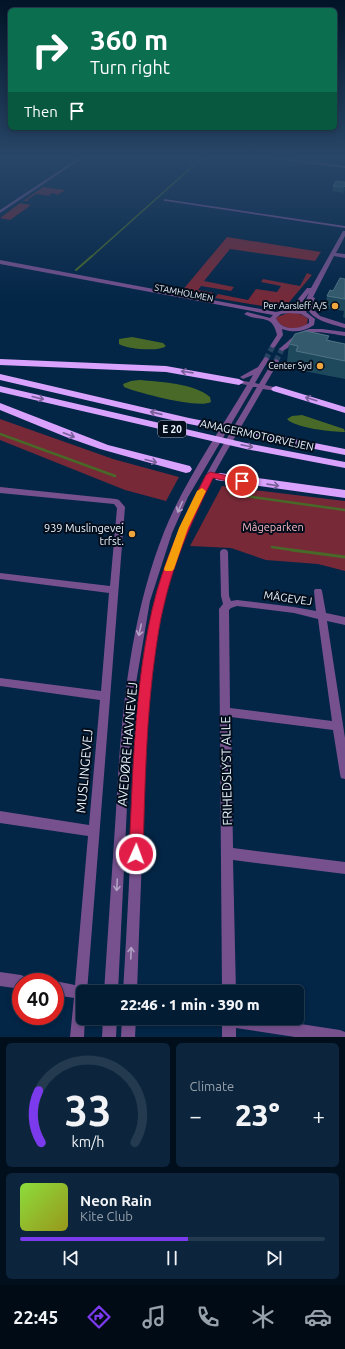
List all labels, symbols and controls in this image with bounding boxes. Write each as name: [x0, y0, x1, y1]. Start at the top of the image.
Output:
icon: right: [24, 24, 76, 76]
text: 360 m: [90, 24, 168, 55]
text: Turn right: [90, 57, 170, 77]
icon: arrive: [66, 100, 88, 122]
text: Then: [24, 103, 58, 120]
street label: STAMHOLMEN: [154, 282, 214, 304]
place label: Per Aarsleff A/S: [263, 301, 327, 311]
marker: Per Aarsleff A/S: [330, 301, 340, 311]
place label: Center Syd: [268, 361, 312, 371]
marker: Center Syd: [315, 361, 325, 371]
one-way arrow: [181, 368, 194, 376]
one-way arrow: [31, 395, 44, 402]
one-way arrow: [304, 395, 317, 402]
one-way arrow: [150, 409, 163, 417]
street label: AMAGERMOTORVEJEN: [199, 417, 315, 453]
road number: E 20: [158, 421, 186, 437]
one-way arrow: [62, 431, 74, 439]
one-way arrow: [240, 442, 253, 450]
one-way arrow: [145, 458, 158, 465]
pin: [225, 464, 259, 498]
icon: arrive: [231, 470, 253, 492]
one-way arrow: [266, 481, 279, 489]
one-way arrow: [176, 500, 183, 512]
park label: Mågeparken: [242, 521, 304, 533]
place label: 939 Muslingevej trfst.: [44, 522, 124, 547]
marker: 939 Muslingevej trfst.: [127, 529, 137, 539]
street label: MÅGEVEJ: [263, 589, 313, 607]
one-way arrow: [136, 623, 144, 636]
street label: AVEDØRE HAVNEVEJ: [115, 681, 139, 807]
street label: FRIHEDSLYST ALLE: [218, 716, 234, 826]
street label: MUSLINGEVEJ: [73, 728, 95, 814]
position arrow: [115, 833, 157, 875]
one-way arrow: [113, 878, 121, 891]
one-way arrow: [128, 947, 135, 960]
speed limit sign: 40: [12, 973, 64, 1025]
text: 22:46 · 1 min · 390 m: [120, 996, 260, 1013]
text: Climate: [190, 1079, 234, 1093]
text: 33: [64, 1087, 111, 1134]
text: 23°: [235, 1098, 280, 1132]
text: −: [190, 1103, 202, 1128]
text: +: [313, 1103, 325, 1128]
text: km/h: [71, 1134, 104, 1150]
text: Neon Rain: [80, 1192, 152, 1209]
text: Kite Club: [80, 1209, 133, 1223]
icon: previous: [60, 1247, 82, 1269]
icon: pause: [161, 1247, 183, 1269]
icon: next: [263, 1247, 285, 1269]
icon: directions: [85, 1303, 113, 1331]
icon: music: [140, 1303, 168, 1331]
icon: phone: [194, 1303, 222, 1331]
icon: climate: [249, 1303, 277, 1331]
icon: car: [304, 1303, 332, 1331]
text: 22:45: [13, 1307, 58, 1327]

